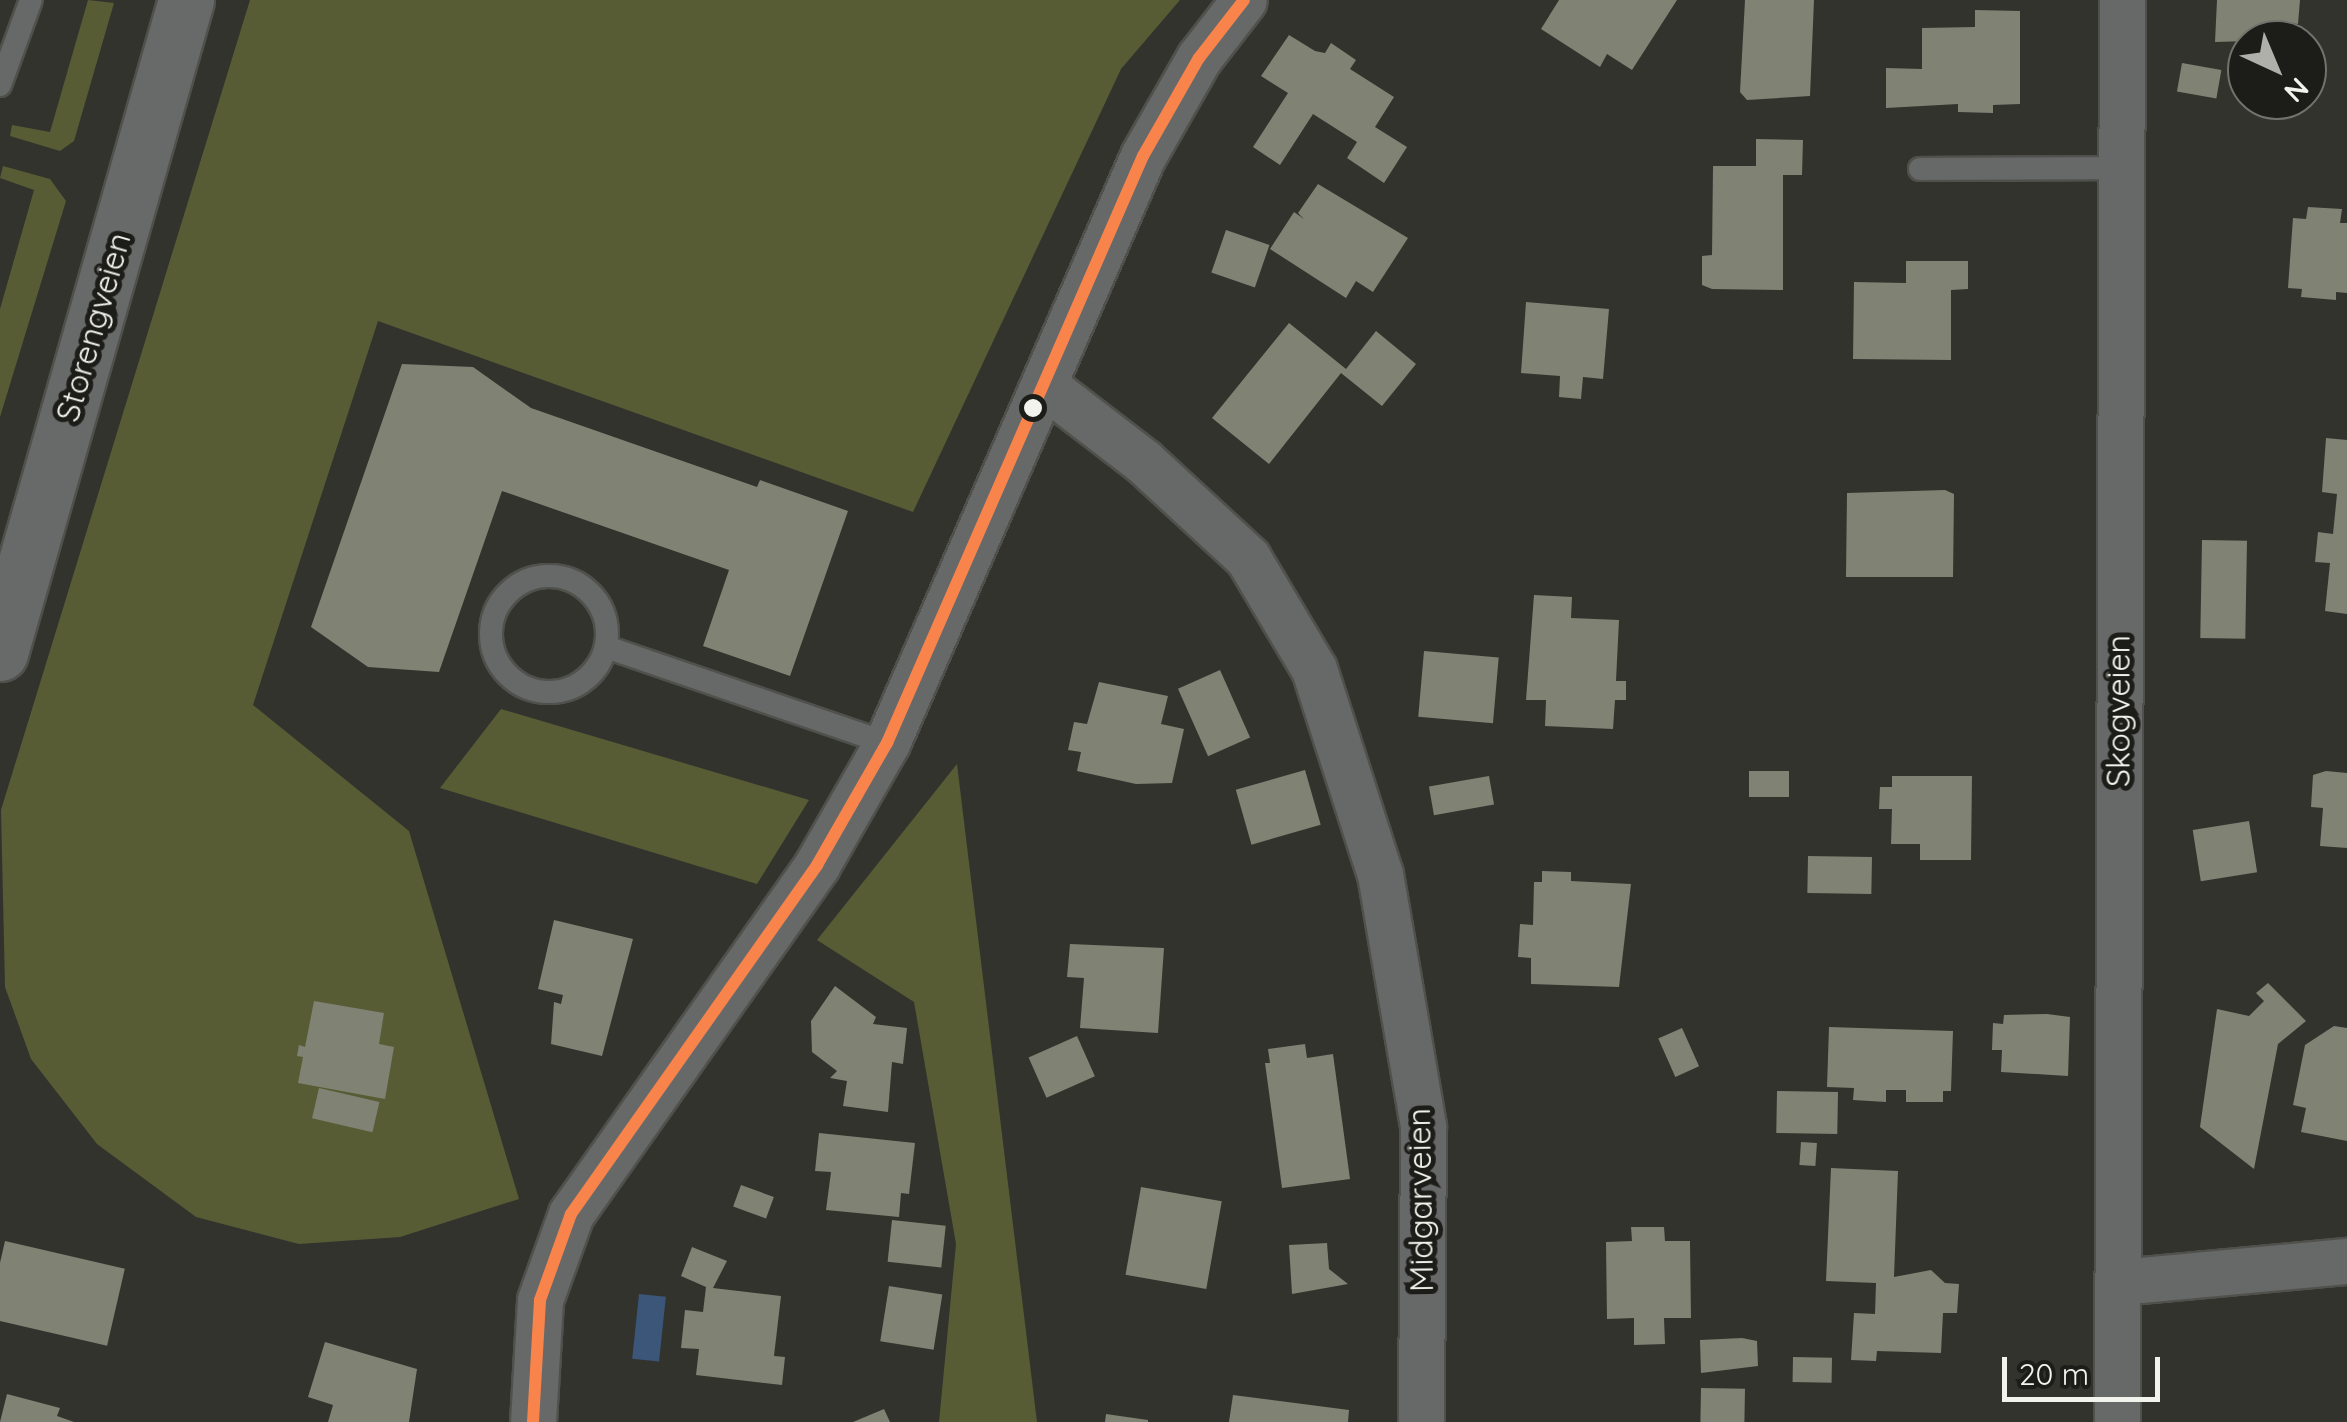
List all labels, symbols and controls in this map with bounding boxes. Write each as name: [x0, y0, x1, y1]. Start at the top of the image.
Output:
north arrow: [2227, 20, 2327, 120]
text: N: [2277, 71, 2316, 110]
street label: Storengveien: [48, 228, 138, 426]
unlabelled marker: [1023, 398, 1043, 418]
street label: Skogveien: [2099, 635, 2137, 787]
street label: Midgarveien: [1399, 1108, 1441, 1292]
scale bar: [2007, 1337, 2164, 1399]
text: 20 m: [2019, 1355, 2089, 1393]

